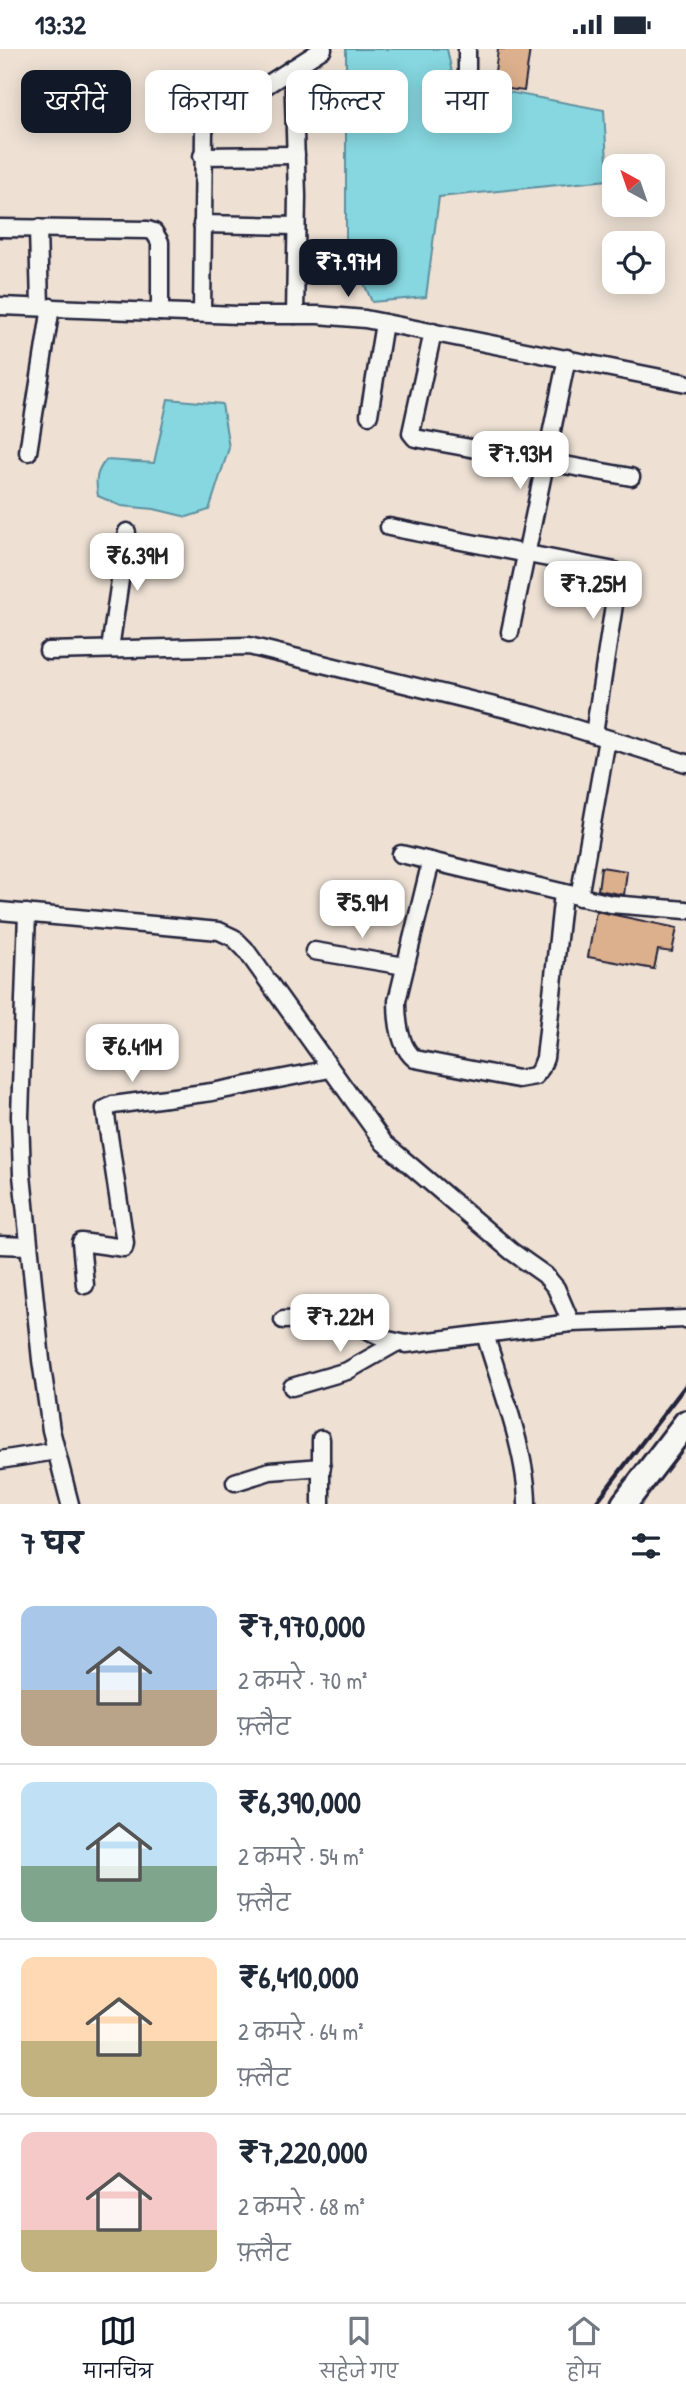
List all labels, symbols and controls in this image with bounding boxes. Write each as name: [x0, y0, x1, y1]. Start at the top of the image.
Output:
text: 13:32: [35, 7, 86, 42]
chip: खरीदें: [21, 70, 131, 133]
chip: किराया: [145, 70, 272, 133]
chip: फ़िल्टर: [286, 70, 408, 133]
chip: नया: [422, 70, 512, 133]
north arrow: [602, 154, 665, 217]
map controls: [602, 154, 665, 294]
button: locate: [602, 231, 665, 294]
pin: ₹7.97M: [291, 239, 405, 299]
text: ₹7.97M: [315, 246, 381, 277]
pin: ₹7.93M: [463, 431, 577, 491]
text: ₹7.93M: [488, 438, 552, 469]
pin: ₹6.39M: [80, 533, 194, 593]
text: ₹6.39M: [106, 540, 168, 571]
pin: ₹7.25M: [536, 561, 650, 621]
text: ₹7.25M: [560, 568, 626, 599]
pin: ₹5.9M: [313, 881, 411, 940]
text: ₹5.9M: [336, 887, 388, 918]
pin: ₹6.41M: [75, 1025, 189, 1084]
text: ₹6.41M: [102, 1031, 162, 1062]
pin: ₹7.22M: [283, 1295, 397, 1354]
text: ₹7.22M: [306, 1301, 374, 1332]
text: 7 घर: [21, 1523, 83, 1563]
icon: filters: [627, 1527, 665, 1565]
text: ₹7,970,000: [238, 1606, 365, 1646]
icon: home: [77, 1634, 161, 1718]
text: 2 कमरे · 70 m²: [238, 1665, 367, 1696]
text: फ़्लैट: [238, 1711, 290, 1742]
text: ₹6,390,000: [238, 1782, 361, 1822]
icon: home: [77, 1810, 161, 1894]
text: 2 कमरे · 54 m²: [238, 1841, 364, 1872]
text: फ़्लैट: [238, 1887, 290, 1918]
text: ₹6,410,000: [238, 1957, 359, 1997]
icon: home: [77, 1985, 161, 2069]
text: 2 कमरे · 64 m²: [238, 2016, 363, 2047]
text: फ़्लैट: [238, 2062, 290, 2093]
text: ₹7,220,000: [238, 2132, 367, 2172]
icon: home: [77, 2160, 161, 2244]
text: 2 कमरे · 68 m²: [238, 2191, 365, 2222]
text: फ़्लैट: [238, 2237, 290, 2268]
tab: मानचित्र: [83, 2312, 153, 2392]
tab: सहेजे गए: [320, 2312, 398, 2392]
tab: होम: [565, 2312, 603, 2392]

